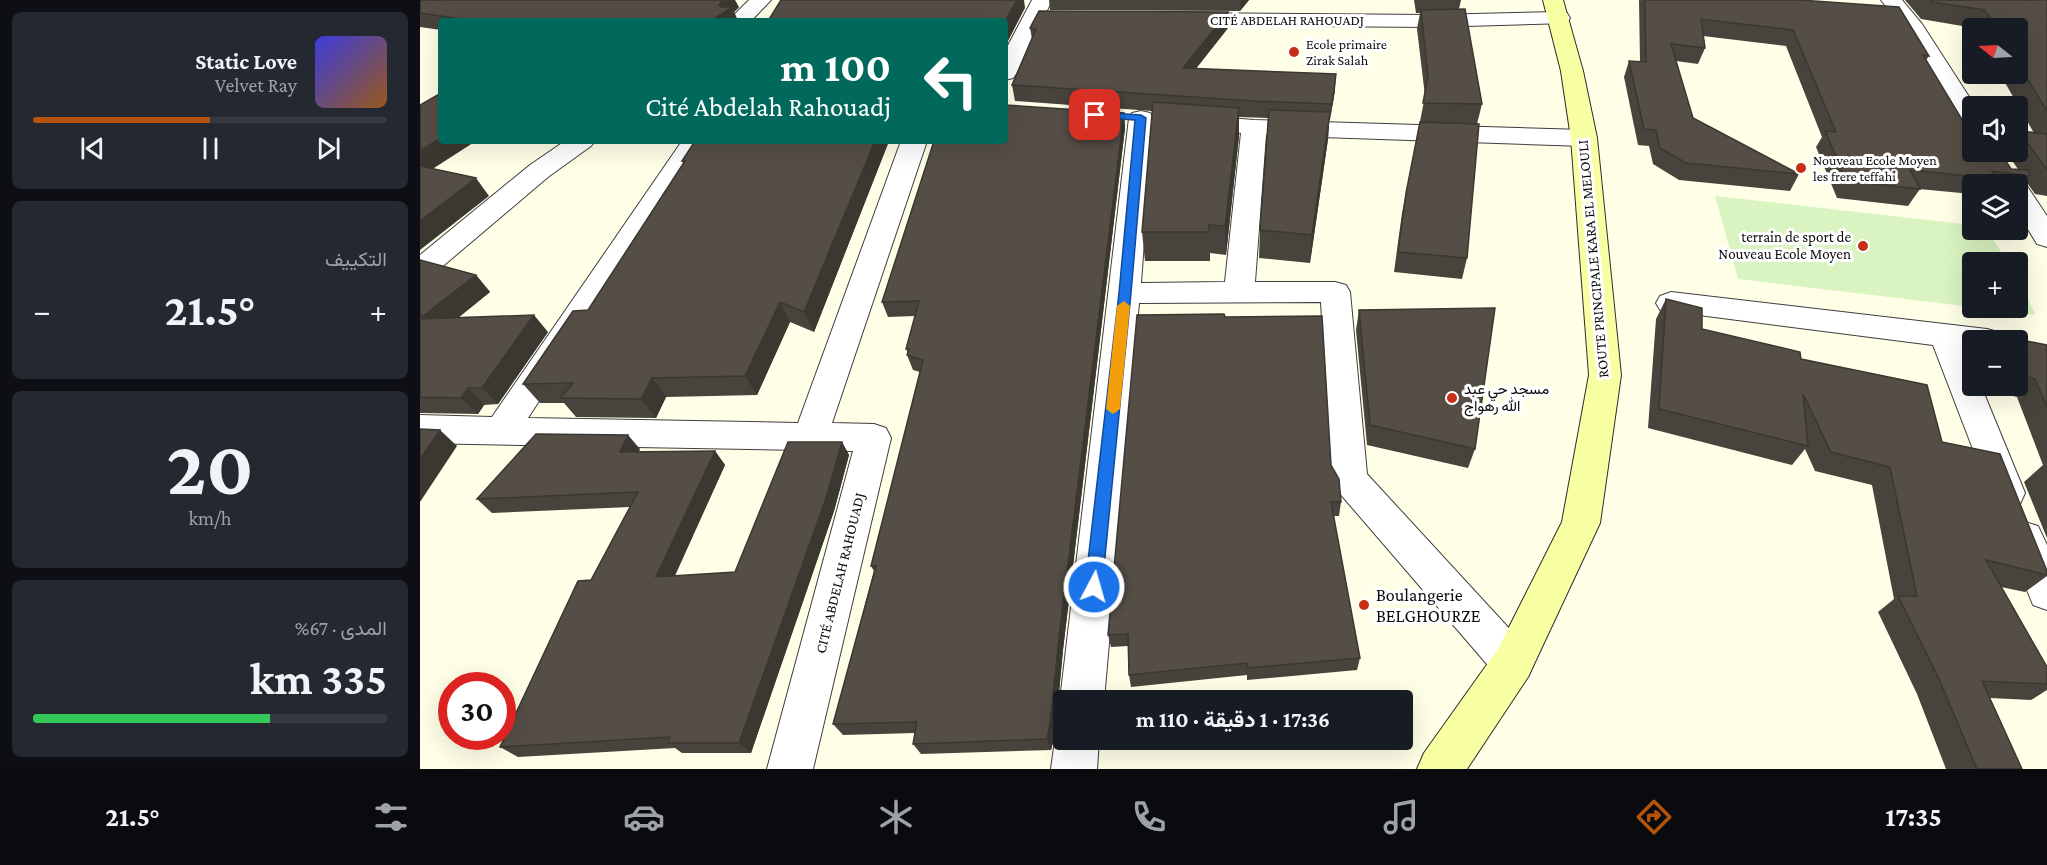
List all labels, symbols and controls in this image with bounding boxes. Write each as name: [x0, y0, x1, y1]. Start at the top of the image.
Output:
street label: CITÉ ABDELAH RAHOUADJ: [1210, 12, 1364, 28]
north arrow: [1962, 18, 2028, 84]
map controls: [1962, 18, 2028, 396]
place label: Ecole primaire Zirak Salah: [1306, 36, 1387, 68]
icon: left: [912, 42, 990, 120]
text: 100 m: [781, 43, 891, 90]
marker: Ecole primaire Zirak Salah: [1287, 45, 1301, 59]
text: Static Love: [195, 49, 297, 74]
text: Velvet Ray: [215, 74, 297, 96]
pin: [1069, 89, 1120, 140]
text: Cité Abdelah Rahouadj: [645, 92, 891, 122]
button: sound: [1962, 96, 2028, 162]
icon: arrive: [1078, 98, 1111, 131]
icon: previous: [76, 132, 109, 165]
icon: pause: [194, 132, 227, 165]
icon: next: [312, 132, 345, 165]
street label: ROUTE PRINCIPALE KARA EL MELOULI: [1575, 139, 1611, 379]
place label: Nouveau Ecole Moyen les frere teffahi: [1813, 152, 1937, 184]
marker: Nouveau Ecole Moyen les frere teffahi: [1794, 161, 1808, 175]
button: layers: [1962, 174, 2028, 240]
place label: terrain de sport de Nouveau Ecole Moyen: [1718, 229, 1851, 263]
marker: terrain de sport de Nouveau Ecole Moyen: [1856, 239, 1870, 253]
text: التكييف: [325, 248, 387, 270]
button: +: [1962, 252, 2028, 318]
text: 21.5°: [165, 285, 255, 335]
text: −: [33, 292, 50, 329]
text: +: [370, 292, 387, 329]
button: −: [1962, 330, 2028, 396]
place label: مسجد حي عبد الله رهواج: [1464, 381, 1549, 417]
marker: مسجد حي عبد الله رهواج: [1445, 391, 1459, 405]
text: 20: [166, 424, 254, 511]
street label: CITÉ ABDELAH RAHOUADJ: [812, 491, 869, 655]
text: km/h: [188, 507, 232, 529]
position arrow: [1062, 555, 1126, 619]
place label: Boulangerie BELGHOURZE: [1376, 585, 1481, 626]
marker: Boulangerie BELGHOURZE: [1357, 598, 1371, 612]
text: المدى · 67%: [295, 617, 387, 639]
text: 335 km: [250, 654, 387, 704]
speed limit sign: 30: [438, 672, 516, 750]
text: 17:36 · 1 دقيقة · 110 m: [1136, 707, 1330, 732]
icon: filters: [370, 796, 412, 838]
icon: car: [623, 796, 665, 838]
icon: climate: [875, 796, 917, 838]
icon: phone: [1128, 796, 1170, 838]
icon: music: [1380, 796, 1422, 838]
icon: directions: [1633, 796, 1675, 838]
text: 21.5°: [105, 802, 160, 832]
text: 17:35: [1885, 802, 1942, 832]

